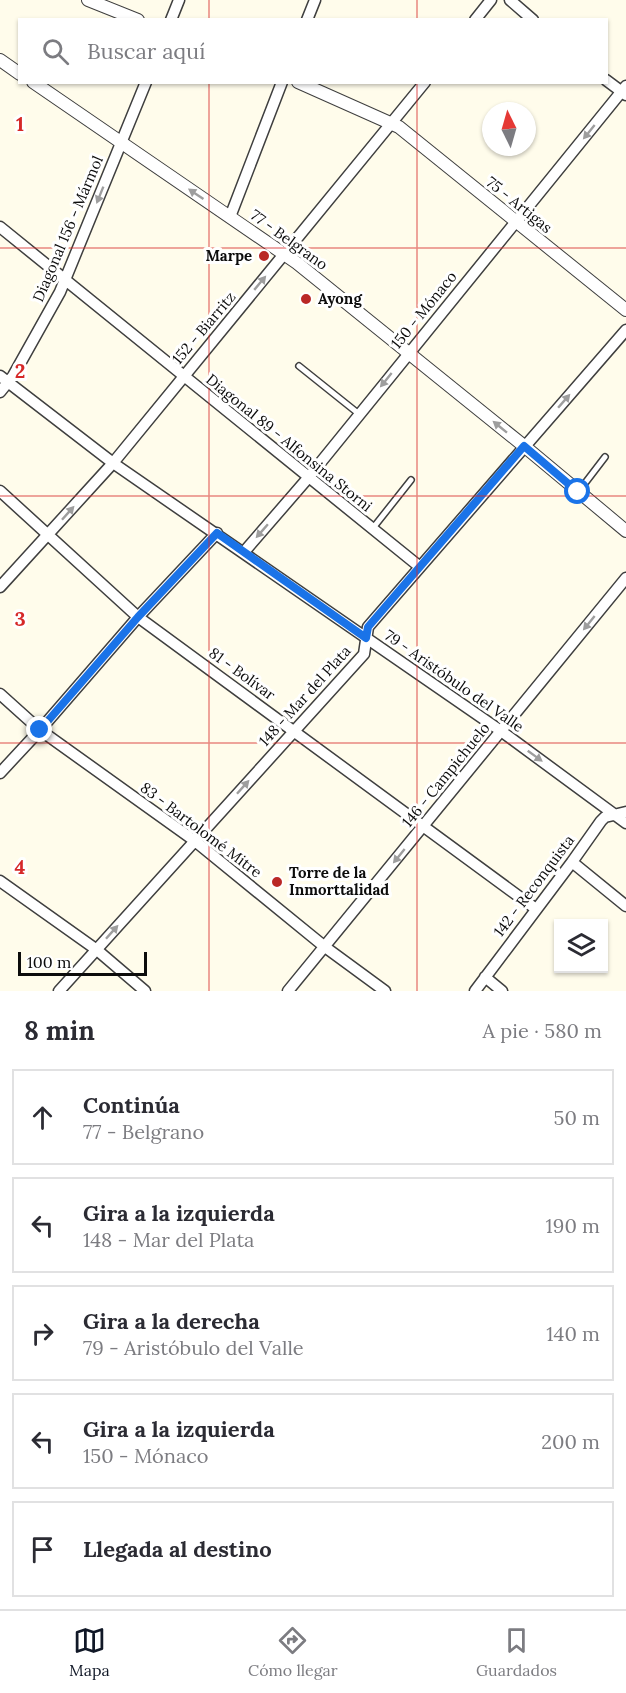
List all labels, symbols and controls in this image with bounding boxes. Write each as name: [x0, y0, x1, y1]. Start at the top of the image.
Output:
search box: [18, 18, 608, 84]
icon: search: [39, 35, 72, 68]
text: Buscar aquí: [87, 37, 205, 65]
north arrow: [482, 102, 536, 156]
text: 1: [16, 111, 24, 136]
one-way arrow: [583, 124, 596, 139]
street label: Diagonal 156 - Mármol: [28, 153, 107, 305]
street label: 75 - Artigas: [483, 172, 556, 237]
one-way arrow: [95, 186, 104, 204]
one-way arrow: [188, 188, 204, 200]
street label: 77 - Belgrano: [247, 205, 332, 274]
place label: Marpe: [205, 246, 252, 265]
marker: Marpe: [257, 249, 271, 263]
street label: 150 - Mónaco: [387, 267, 461, 352]
one-way arrow: [254, 275, 267, 291]
street label: 152 - Biarritz: [168, 287, 239, 368]
place label: Ayong: [318, 289, 362, 308]
marker: Ayong: [299, 292, 313, 306]
text: 2: [15, 358, 25, 383]
street label: Diagonal 89 - Alfonsina Storni: [202, 370, 376, 516]
one-way arrow: [380, 373, 393, 388]
one-way arrow: [557, 394, 570, 409]
one-way arrow: [493, 421, 508, 433]
route start: [564, 478, 590, 504]
one-way arrow: [61, 505, 75, 520]
one-way arrow: [256, 523, 269, 538]
text: 3: [14, 606, 26, 631]
one-way arrow: [583, 615, 596, 630]
street label: 79 - Aristóbulo del Valle: [381, 625, 528, 736]
street label: 148 - Mar del Plata: [255, 641, 355, 750]
street label: 81 - Bolívar: [205, 643, 279, 704]
route end: [26, 716, 52, 742]
street label: 146 - Campichuelo: [398, 718, 494, 831]
one-way arrow: [526, 750, 542, 762]
street label: 83 - Bartolomé Mitre: [137, 778, 266, 881]
one-way arrow: [236, 780, 250, 795]
street label: 142 - Reconquista: [489, 831, 578, 940]
one-way arrow: [393, 848, 406, 864]
text: 4: [15, 854, 26, 879]
place label: Torre de la Inmorttalidad: [289, 863, 389, 899]
marker: Torre de la Inmorttalidad: [270, 875, 284, 889]
map controls: [554, 919, 608, 973]
button: layers: [554, 919, 608, 973]
one-way arrow: [105, 925, 118, 940]
scale bar: [18, 949, 147, 977]
text: 100 m: [27, 952, 71, 972]
text: 8 min: [24, 1014, 95, 1047]
text: A pie · 580 m: [483, 1018, 602, 1043]
text: Continúa: [83, 1091, 180, 1119]
icon: ahead: [26, 1101, 59, 1134]
text: 50 m: [554, 1105, 600, 1130]
text: 77 - Belgrano: [83, 1119, 204, 1144]
text: Gira a la izquierda: [83, 1199, 275, 1227]
icon: left: [26, 1209, 59, 1242]
text: 190 m: [546, 1213, 600, 1238]
text: 148 - Mar del Plata: [83, 1227, 254, 1252]
text: Gira a la derecha: [83, 1307, 260, 1335]
icon: right: [26, 1317, 59, 1350]
text: 140 m: [546, 1321, 600, 1346]
text: 79 - Aristóbulo del Valle: [83, 1335, 304, 1360]
text: Gira a la izquierda: [83, 1415, 275, 1443]
icon: left: [26, 1425, 59, 1458]
text: 200 m: [541, 1429, 600, 1454]
text: 150 - Mónaco: [83, 1443, 209, 1468]
icon: arrive: [26, 1533, 59, 1566]
text: Llegada al destino: [83, 1535, 272, 1563]
tab: Mapa: [69, 1624, 110, 1680]
tab: Cómo llegar: [248, 1624, 338, 1680]
tab: Guardados: [476, 1624, 557, 1680]

